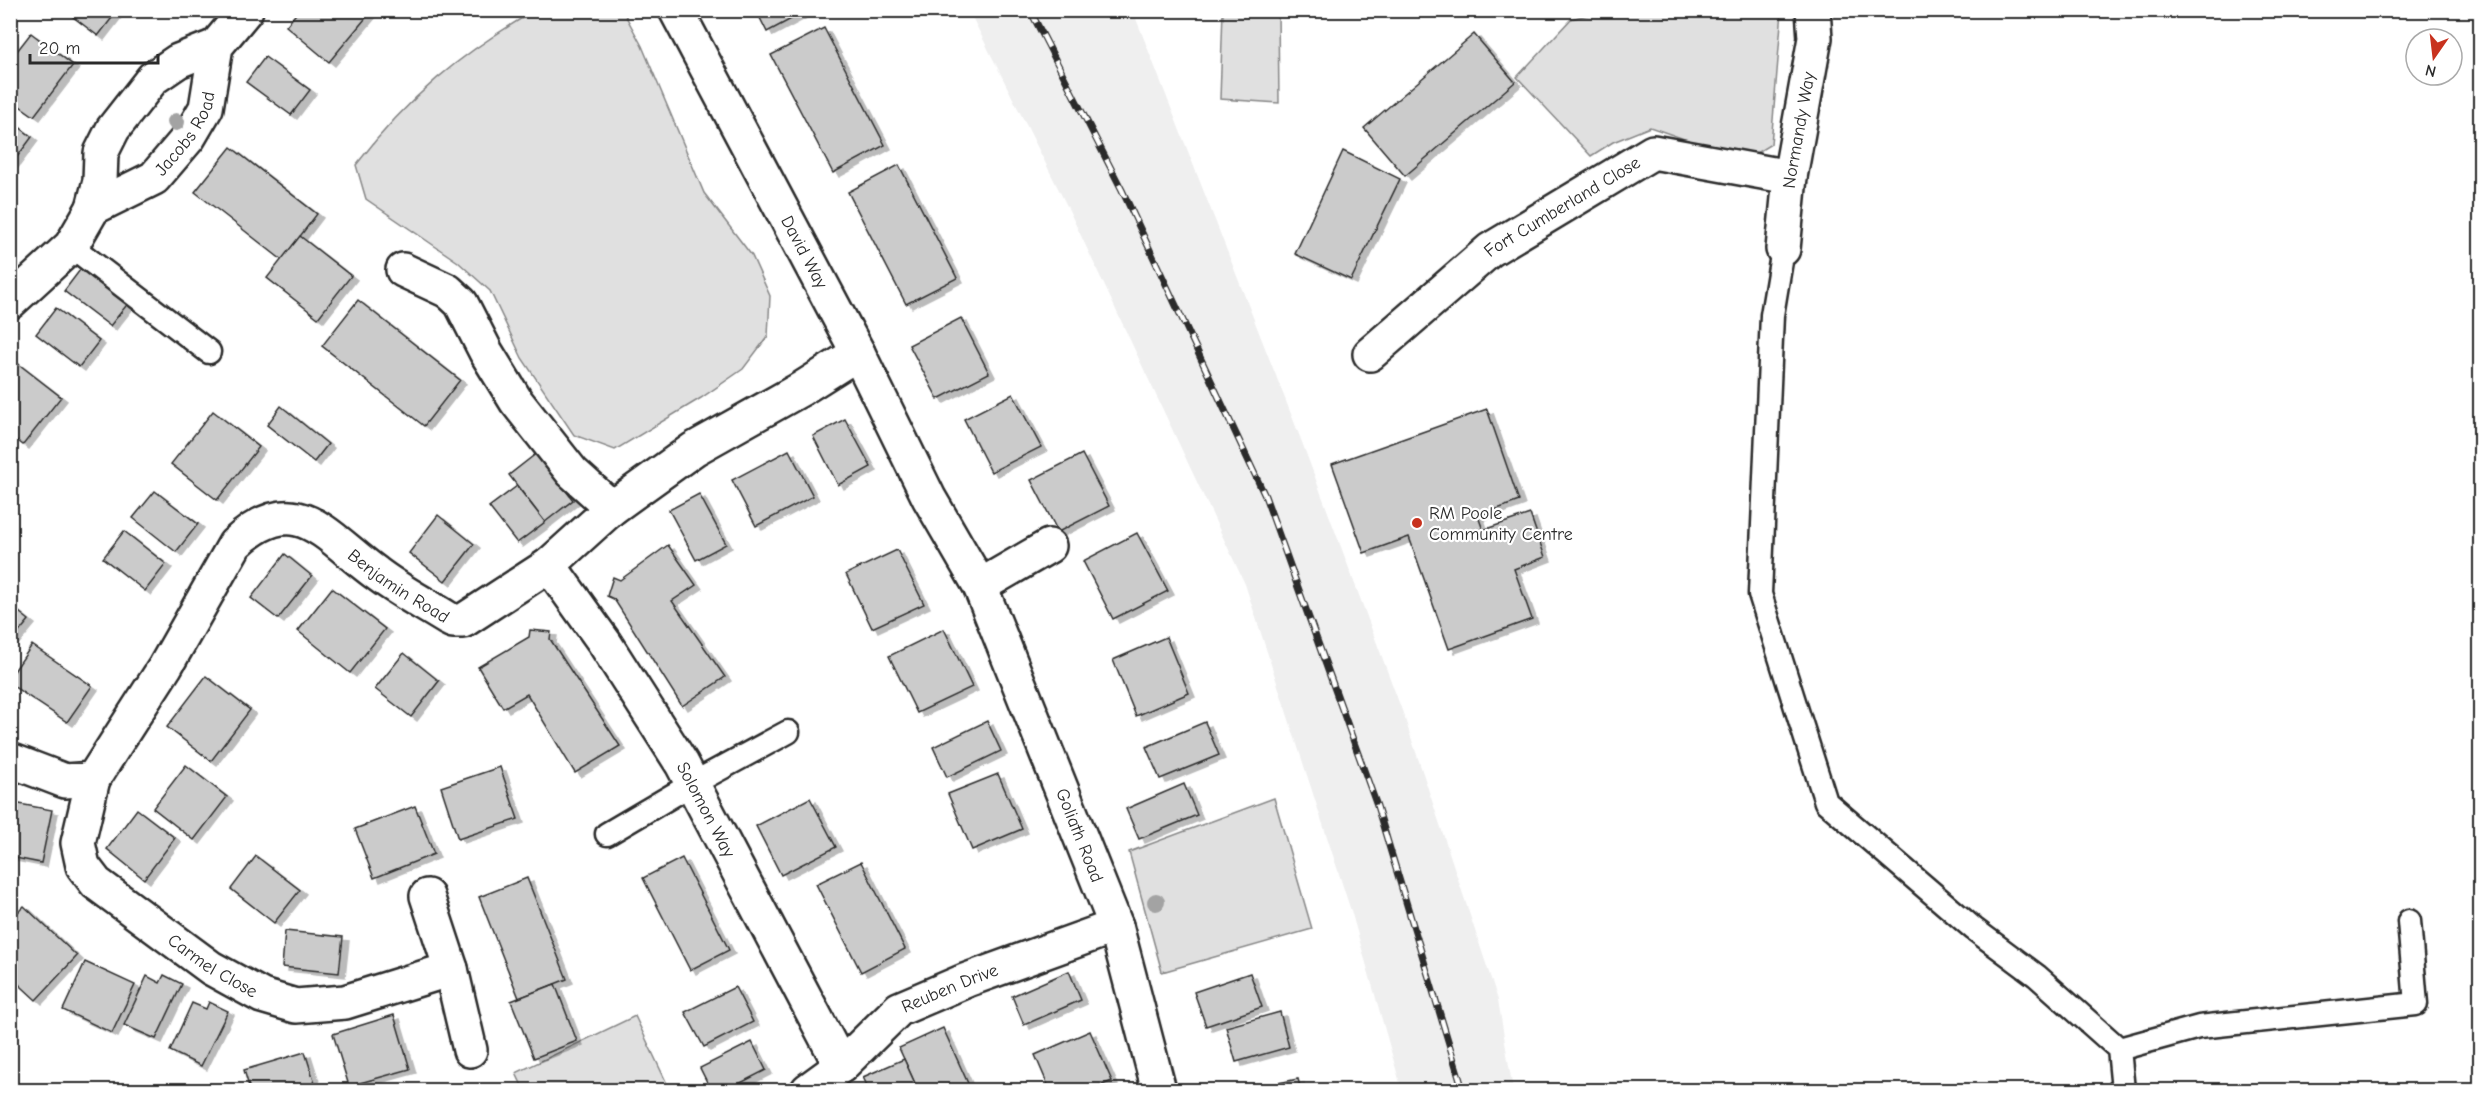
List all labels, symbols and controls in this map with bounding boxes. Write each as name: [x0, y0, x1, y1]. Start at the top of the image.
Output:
scale bar: [30, 27, 158, 65]
north arrow: [2404, 27, 2464, 87]
text: 20 m: [39, 38, 80, 59]
text: N: [2423, 61, 2438, 81]
street label: Normandy Way: [1779, 69, 1820, 189]
street label: Jacobs Road: [151, 90, 220, 180]
street label: Fort Cumberland Close: [1480, 152, 1644, 261]
street label: David Way: [776, 212, 832, 293]
place label: RM Poole Community Centre: [1429, 503, 1573, 545]
marker: RM Poole Community Centre: [1410, 516, 1424, 530]
street label: Benjamin Road: [343, 545, 453, 628]
street label: Solomon Way: [672, 758, 740, 862]
street label: Goliath Road: [1051, 785, 1107, 886]
street label: Carmel Close: [164, 930, 261, 1002]
street label: Reuben Drive: [899, 960, 1001, 1018]

